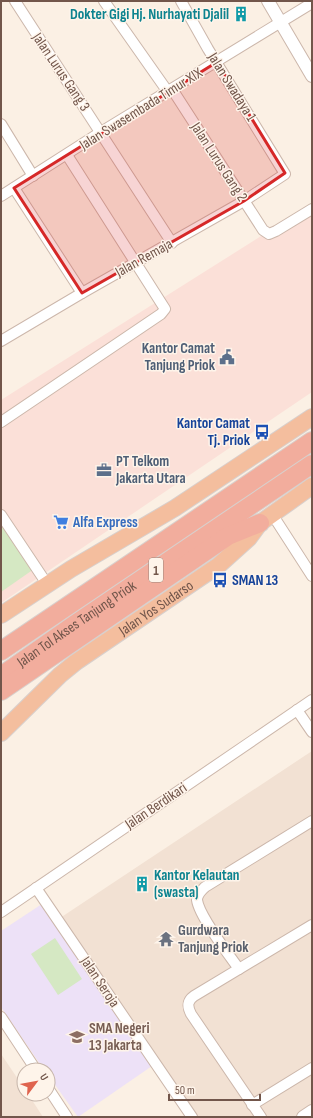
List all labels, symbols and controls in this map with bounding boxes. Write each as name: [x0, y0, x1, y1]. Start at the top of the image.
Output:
place label: Dokter Gigi Hj. Nurhayati Djalil: [70, 5, 229, 24]
building icon: Dokter Gigi Hj. Nurhayati Djalil: [232, 5, 250, 23]
street label: Jalan Lurus Gang 3: [27, 28, 94, 115]
street label: Jalan Swadaya 1: [203, 48, 261, 126]
street label: Jalan Swasembada Timur XIX: [75, 63, 206, 155]
street label: Jalan Lurus Gang 2: [186, 118, 252, 205]
street label: Jalan Remaja: [111, 234, 176, 282]
place label: Kantor Camat Tanjung Priok: [142, 339, 216, 375]
public building icon: Kantor Camat Tanjung Priok: [218, 348, 236, 366]
place label: Kantor Camat Tj. Priok: [177, 414, 251, 450]
bus stop icon: Kantor Camat Tj. Priok: [253, 423, 271, 441]
place label: PT Telkom Jakarta Utara: [115, 452, 186, 488]
office icon: PT Telkom Jakarta Utara: [95, 461, 113, 479]
supermarket icon: Alfa Express: [52, 513, 70, 531]
place label: Alfa Express: [72, 513, 138, 532]
road number: 1: [149, 558, 163, 582]
bus stop icon: SMAN 13: [211, 571, 229, 589]
place label: SMAN 13: [232, 571, 279, 590]
street label: Jalan Tol Akses Tanjung Priok: [12, 576, 140, 672]
street label: Jalan Yos Sudarso: [114, 576, 197, 640]
street label: Jalan Berdikari: [121, 778, 191, 834]
place label: Kantor Kelautan (swasta): [154, 866, 240, 902]
building icon: Kantor Kelautan (swasta): [133, 875, 151, 893]
place label: Gurdwara Tanjung Priok: [178, 921, 249, 957]
temple icon: Gurdwara Tanjung Priok: [157, 930, 175, 948]
street label: Jalan Seroja: [76, 952, 124, 1011]
place label: SMA Negeri 13 Jakarta: [89, 1019, 149, 1055]
school or university icon: SMA Negeri 13 Jakarta: [68, 1028, 86, 1046]
north arrow: [16, 1062, 56, 1102]
text: U: [37, 1071, 51, 1083]
scale bar: [169, 1076, 260, 1102]
text: 50 m: [175, 1083, 195, 1098]

